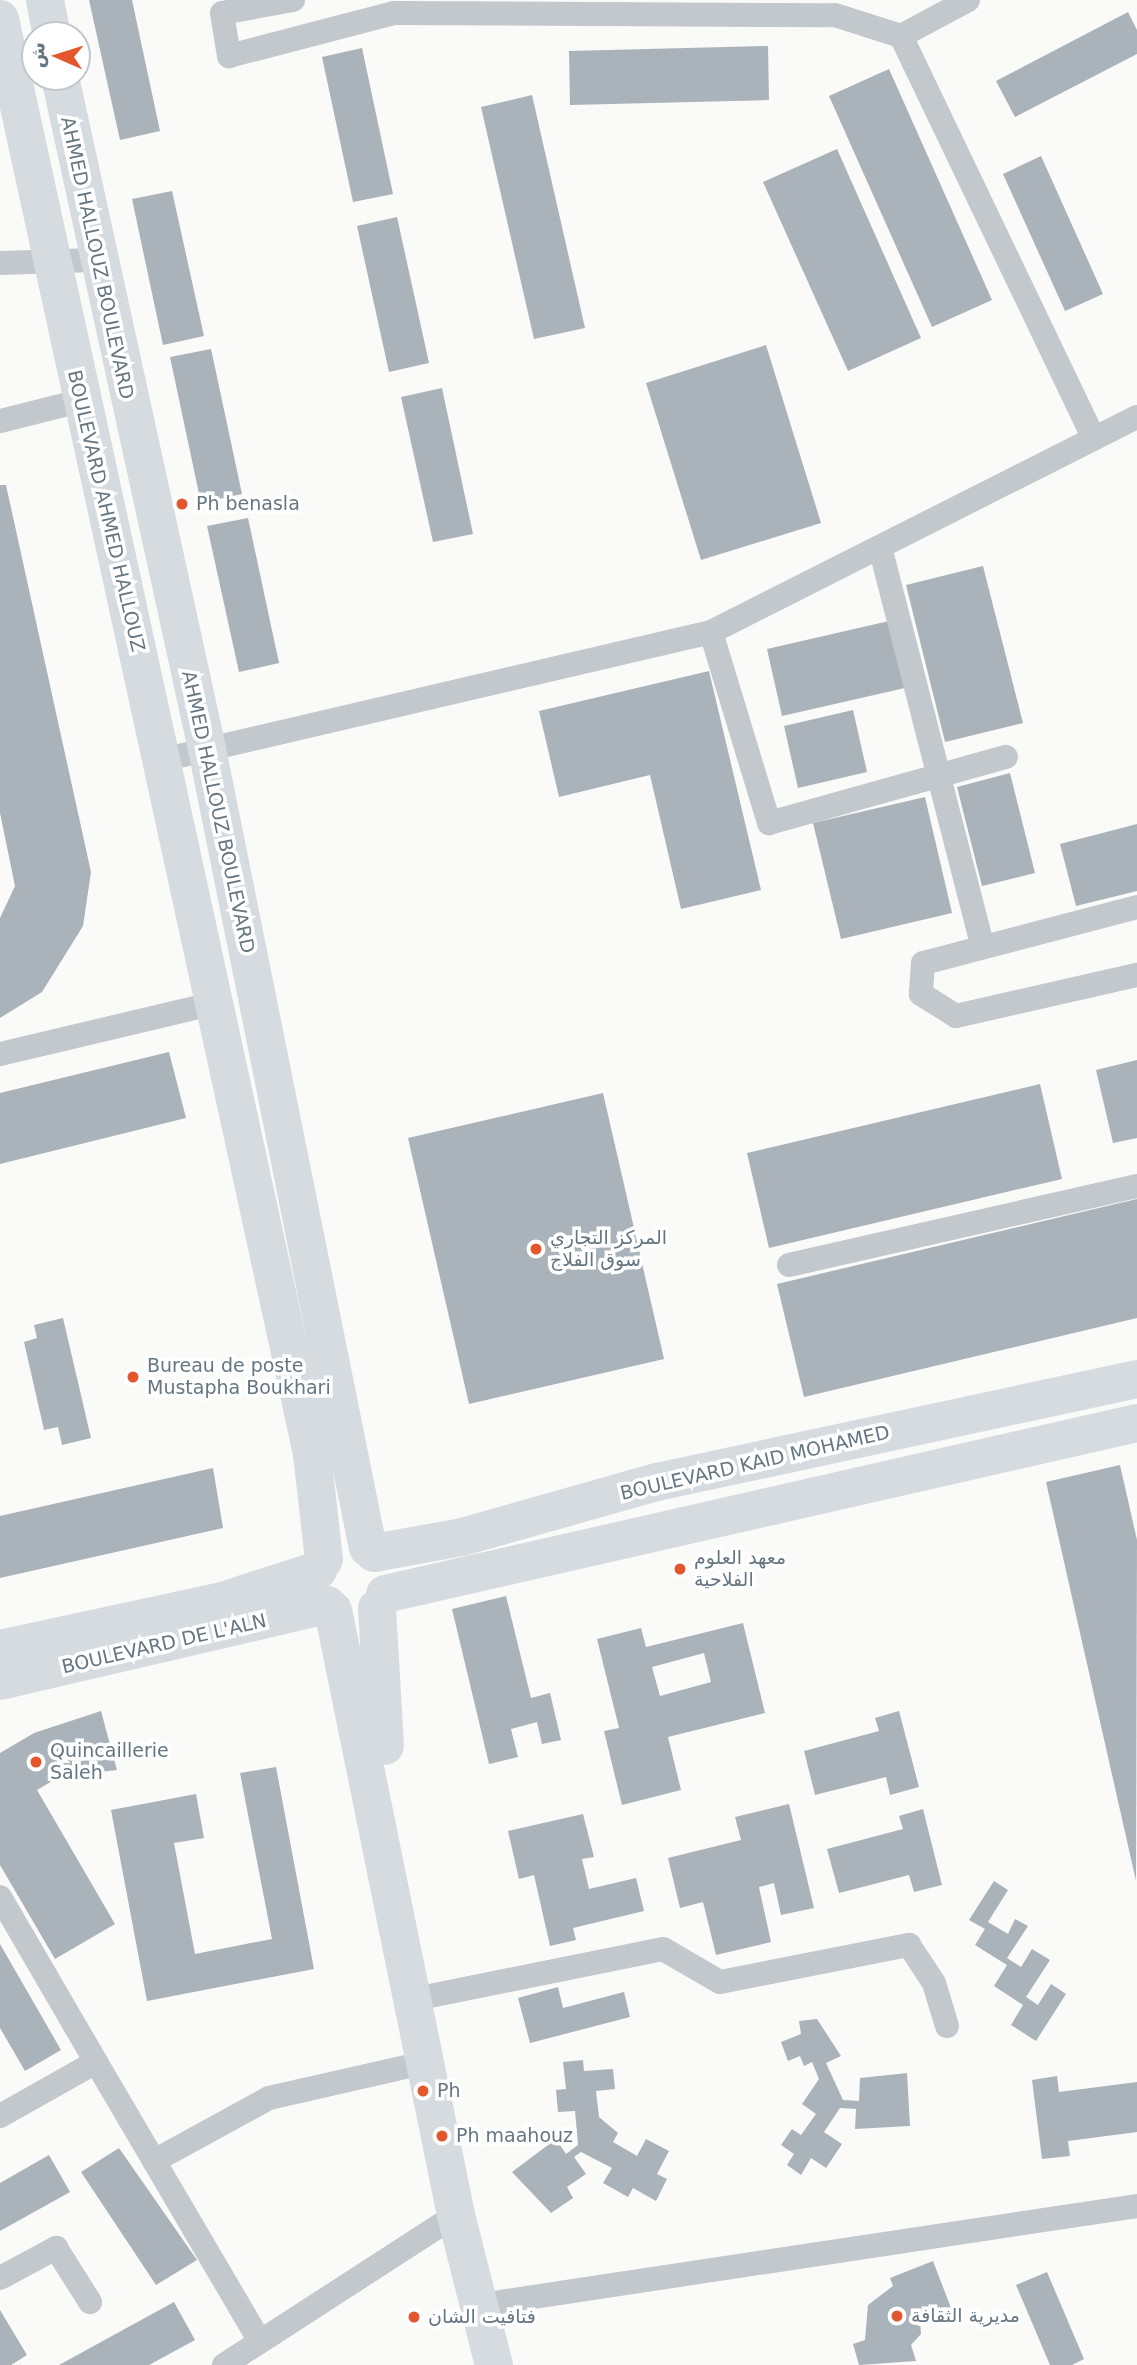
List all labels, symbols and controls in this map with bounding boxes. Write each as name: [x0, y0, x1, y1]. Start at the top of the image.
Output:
north arrow: [21, 21, 91, 91]
text: ش: [25, 41, 49, 69]
street label: AHMED HALLOUZ BOULEVARD: [56, 115, 138, 401]
street label: BOULEVARD AHMED HALLOUZ: [62, 368, 150, 654]
place label: Ph benasla: [196, 493, 300, 515]
marker: Ph benasla: [174, 496, 190, 512]
street label: AHMED HALLOUZ BOULEVARD: [177, 669, 259, 955]
place label: المركز التجاري سوق الفلاح: [550, 1227, 667, 1271]
marker: المركز التجاري سوق الفلاح: [528, 1241, 544, 1257]
place label: Bureau de poste Mustapha Boukhari: [147, 1355, 331, 1399]
marker: Bureau de poste Mustapha Boukhari: [125, 1369, 141, 1385]
street label: BOULEVARD KAID MOHAMED: [618, 1421, 892, 1505]
place label: معهد العلوم الفلاحية: [694, 1547, 786, 1591]
marker: معهد العلوم الفلاحية: [672, 1561, 688, 1577]
street label: BOULEVARD DE L'ALN: [60, 1609, 268, 1679]
place label: Quincaillerie Saleh: [50, 1740, 169, 1784]
marker: Quincaillerie Saleh: [28, 1754, 44, 1770]
place label: Ph: [437, 2080, 460, 2102]
marker: Ph: [415, 2083, 431, 2099]
place label: Ph maahouz: [456, 2125, 573, 2147]
marker: Ph maahouz: [434, 2128, 450, 2144]
place label: مديرية الثقافة: [911, 2305, 1020, 2327]
place label: فتافيت الشان: [428, 2306, 536, 2328]
marker: مديرية الثقافة: [889, 2308, 905, 2324]
marker: فتافيت الشان: [406, 2309, 422, 2325]

